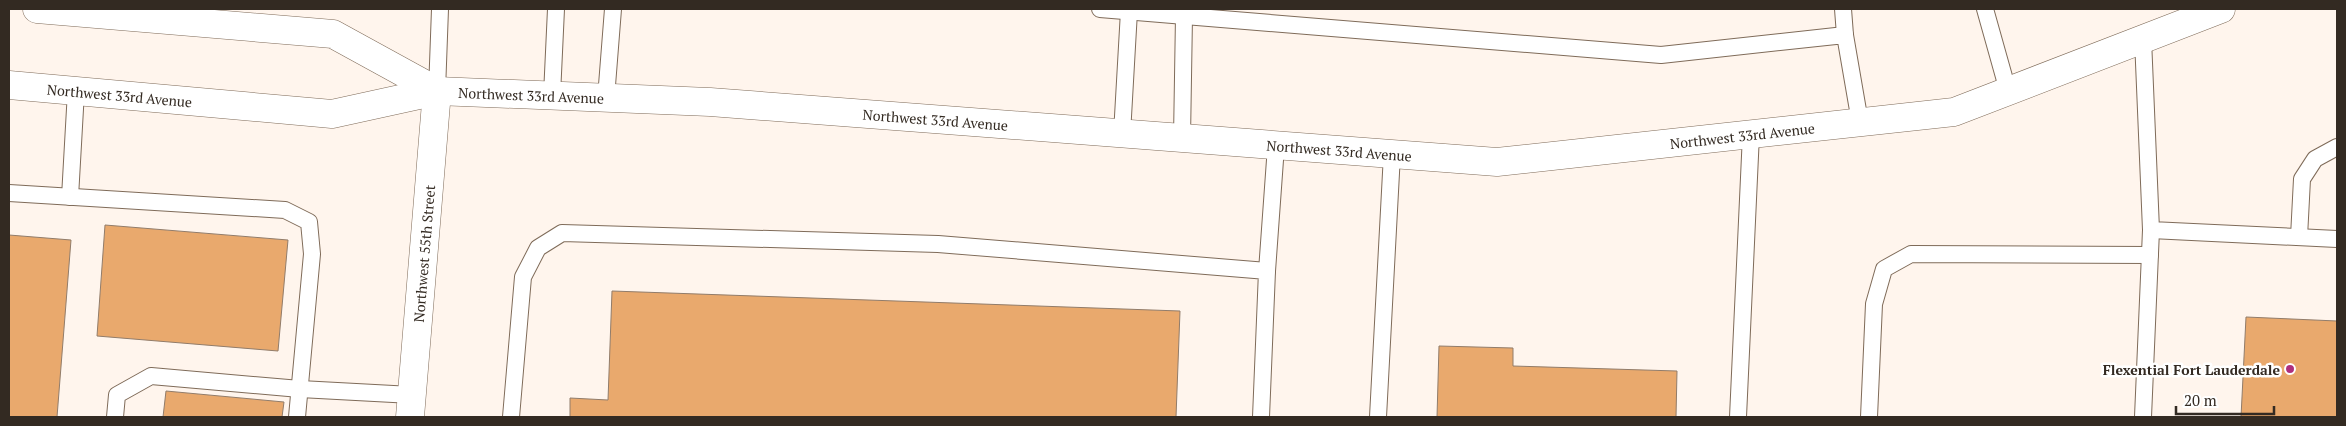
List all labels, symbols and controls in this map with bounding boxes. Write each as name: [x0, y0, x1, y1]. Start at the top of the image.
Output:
street label: Northwest 33rd Avenue: [46, 79, 193, 111]
street label: Northwest 33rd Avenue: [458, 82, 604, 107]
street label: Northwest 33rd Avenue: [862, 104, 1009, 134]
street label: Northwest 33rd Avenue: [1669, 118, 1816, 153]
street label: Northwest 33rd Avenue: [1266, 135, 1413, 165]
street label: Northwest 55th Street: [408, 183, 439, 323]
place label: Flexential Fort Lauderdale: [2103, 360, 2280, 379]
marker: Flexential Fort Lauderdale: [2284, 363, 2296, 375]
scale bar: [2176, 384, 2274, 416]
text: 20 m: [2184, 390, 2217, 410]

